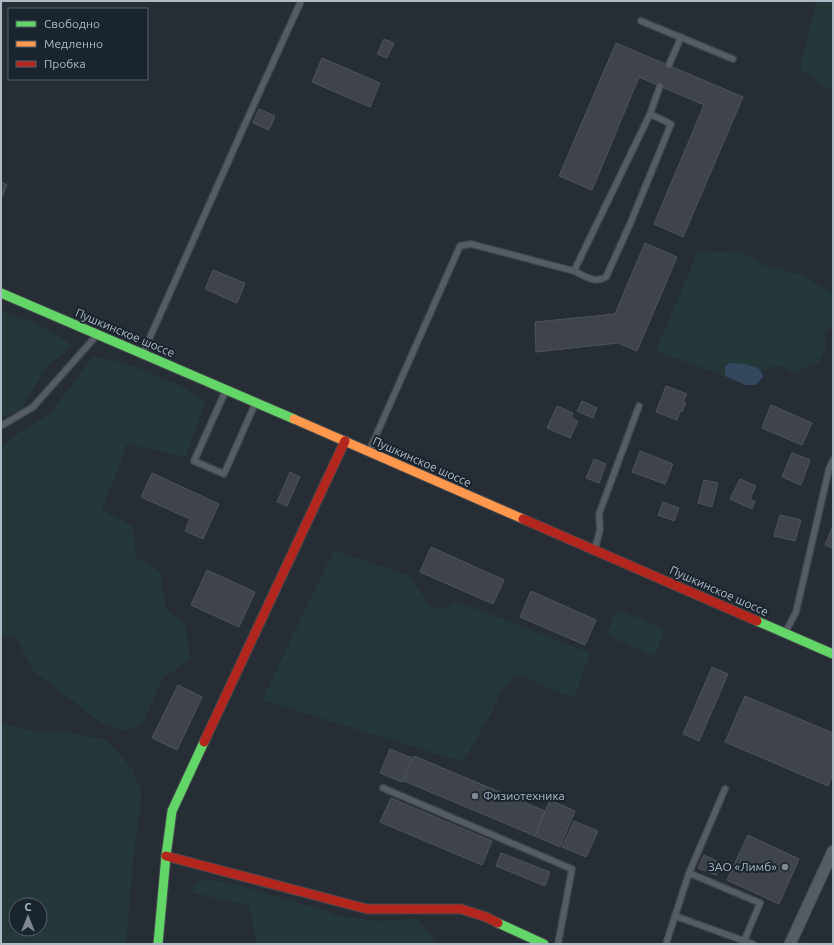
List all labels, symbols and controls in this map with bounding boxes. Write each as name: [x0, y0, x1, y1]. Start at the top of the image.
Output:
legend: [8, 8, 148, 80]
text: Свободно: [44, 17, 100, 30]
text: Медленно: [44, 37, 103, 50]
text: Пробка: [44, 57, 86, 70]
street label: Пушкинское шоссе: [74, 306, 177, 359]
street label: Пушкинское шоссе: [371, 434, 474, 489]
street label: Пушкинское шоссе: [668, 563, 771, 618]
place label: Физиотехника: [483, 789, 565, 802]
marker: Физиотехника: [470, 791, 480, 801]
place label: ЗАО «Лимб»: [708, 860, 777, 873]
marker: ЗАО «Лимб»: [780, 862, 790, 872]
north arrow: [8, 897, 48, 937]
text: С: [24, 901, 32, 913]

